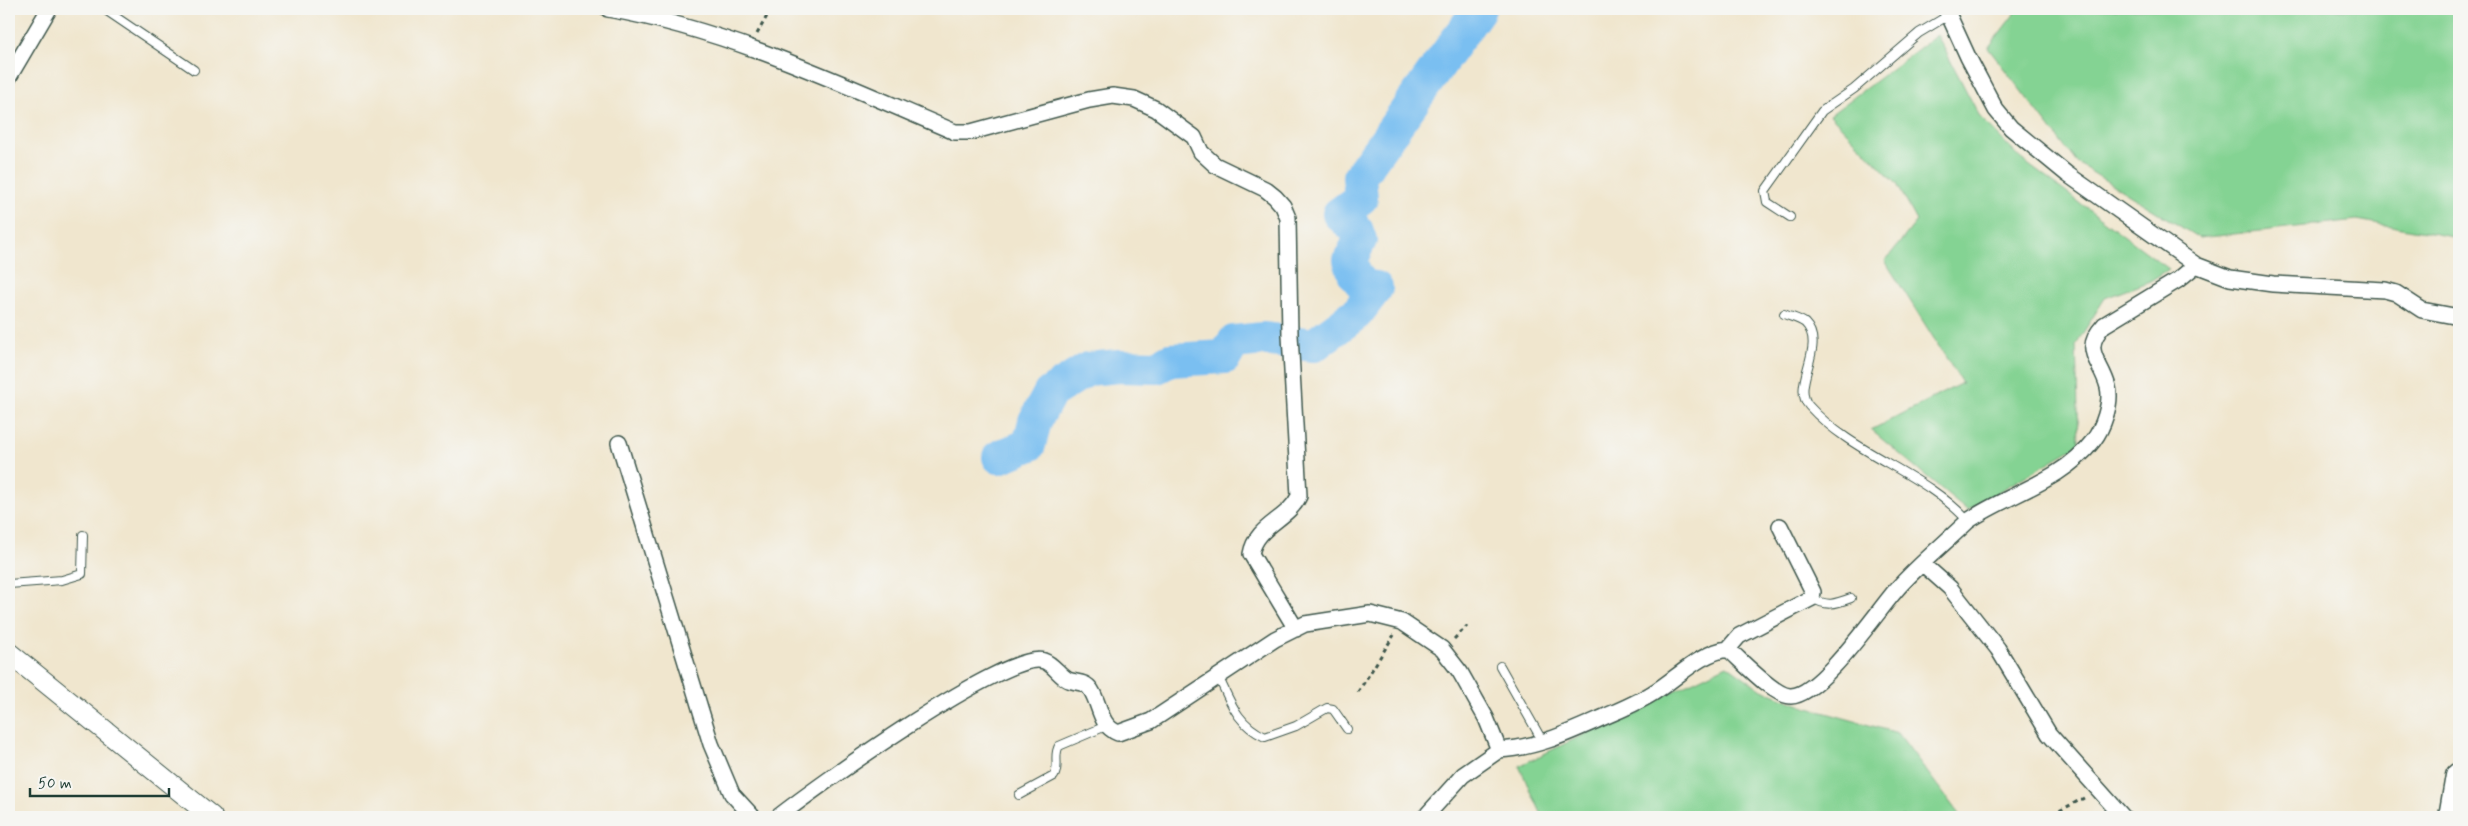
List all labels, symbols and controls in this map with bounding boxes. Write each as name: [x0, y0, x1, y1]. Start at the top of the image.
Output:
scale bar: [30, 766, 169, 798]
text: 50 m: [38, 774, 72, 794]

